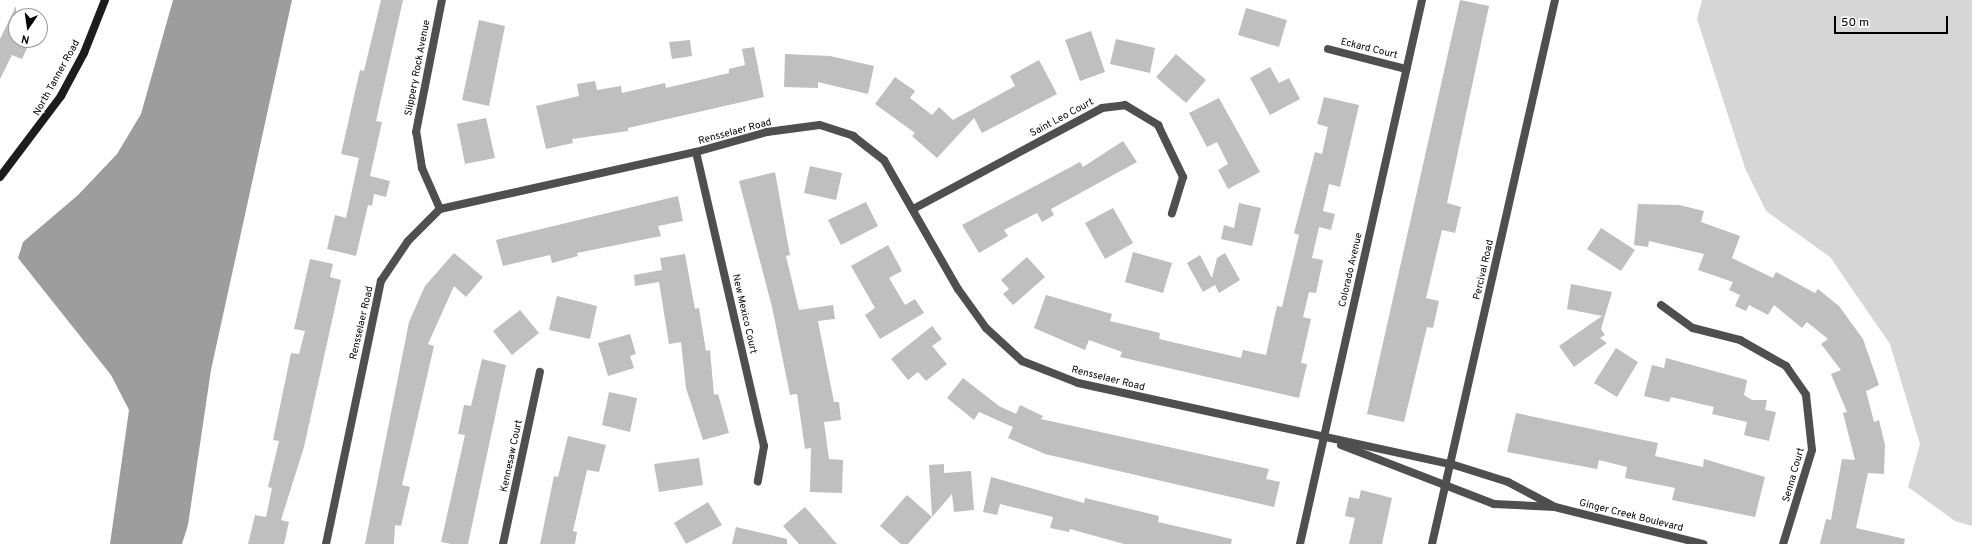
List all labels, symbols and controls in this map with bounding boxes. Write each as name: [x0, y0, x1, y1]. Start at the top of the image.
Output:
north arrow: [8, 8, 48, 48]
scale bar: [1836, 8, 1950, 34]
text: 50 m: [1841, 15, 1869, 31]
street label: Slippery Rock Avenue: [403, 19, 433, 117]
text: N: [20, 31, 31, 46]
street label: Eckard Court: [1339, 36, 1399, 62]
street label: North Tanner Road: [31, 38, 83, 118]
street label: Saint Leo Court: [1028, 96, 1096, 140]
street label: Rensselaer Road: [697, 116, 773, 148]
street label: Colorado Avenue: [1337, 231, 1365, 309]
street label: Percival Road: [1471, 239, 1497, 301]
street label: New Mexico Court: [729, 273, 759, 355]
street label: Rensselaer Road: [348, 285, 376, 361]
street label: Rensselaer Road: [1070, 364, 1146, 394]
street label: Kennesaw Court: [498, 419, 526, 493]
street label: Senna Court: [1781, 446, 1807, 504]
street label: Ginger Creek Boulevard: [1578, 497, 1684, 535]

